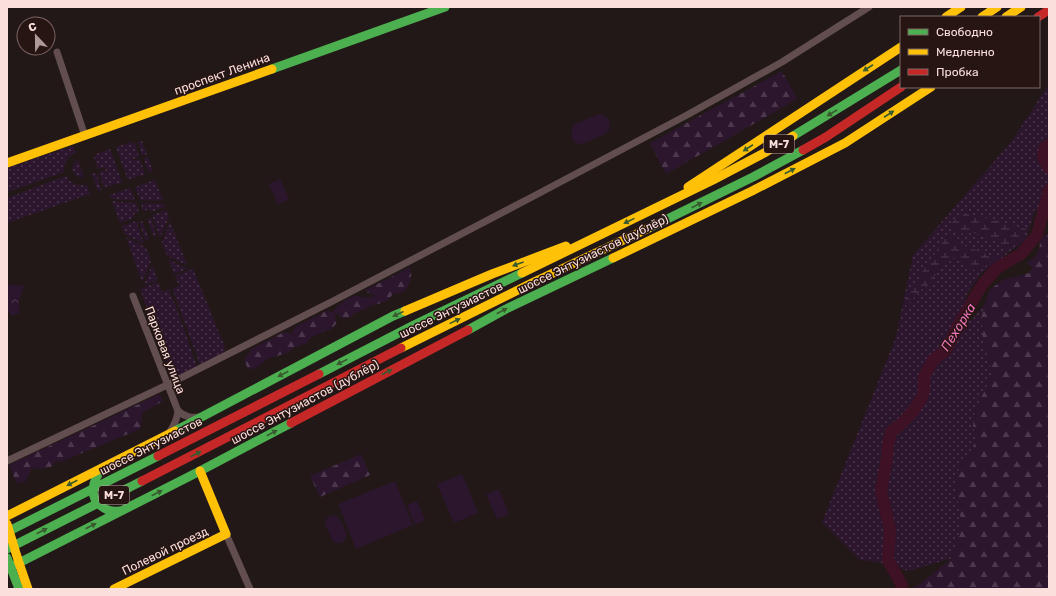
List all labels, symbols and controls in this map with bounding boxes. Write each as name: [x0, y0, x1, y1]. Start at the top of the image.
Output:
north arrow: [16, 16, 56, 56]
legend: [900, 16, 1040, 88]
text: С: [26, 20, 39, 35]
text: Свободно: [936, 25, 993, 39]
text: Медленно: [936, 45, 995, 59]
street label: проспект Ленина: [172, 50, 272, 98]
one-way arrow: [863, 64, 874, 72]
text: Пробка: [936, 65, 979, 79]
one-way arrow: [826, 109, 838, 116]
one-way arrow: [883, 111, 895, 118]
road number: М-7: [764, 135, 794, 153]
one-way arrow: [742, 144, 754, 151]
one-way arrow: [784, 168, 796, 175]
one-way arrow: [692, 202, 703, 208]
street label: шоссе Энтузиастов (дублёр): [516, 211, 670, 297]
one-way arrow: [624, 218, 635, 224]
one-way arrow: [512, 261, 524, 267]
street label: шоссе Энтузиастов: [397, 279, 505, 341]
water label: Пехорка: [938, 300, 979, 354]
street label: Парковая улица: [142, 304, 188, 396]
one-way arrow: [496, 308, 508, 315]
one-way arrow: [393, 311, 404, 317]
one-way arrow: [450, 317, 461, 324]
street label: шоссе Энтузиастов (дублёр): [229, 357, 381, 447]
one-way arrow: [336, 359, 347, 365]
one-way arrow: [381, 369, 393, 376]
one-way arrow: [277, 371, 289, 378]
street label: шоссе Энтузиастов: [97, 414, 205, 478]
one-way arrow: [266, 430, 278, 436]
one-way arrow: [190, 451, 201, 457]
one-way arrow: [66, 480, 78, 486]
road number: М-7: [99, 486, 129, 504]
one-way arrow: [151, 490, 162, 496]
one-way arrow: [86, 523, 97, 529]
street label: Полевой проезд: [120, 524, 210, 578]
one-way arrow: [36, 528, 48, 534]

